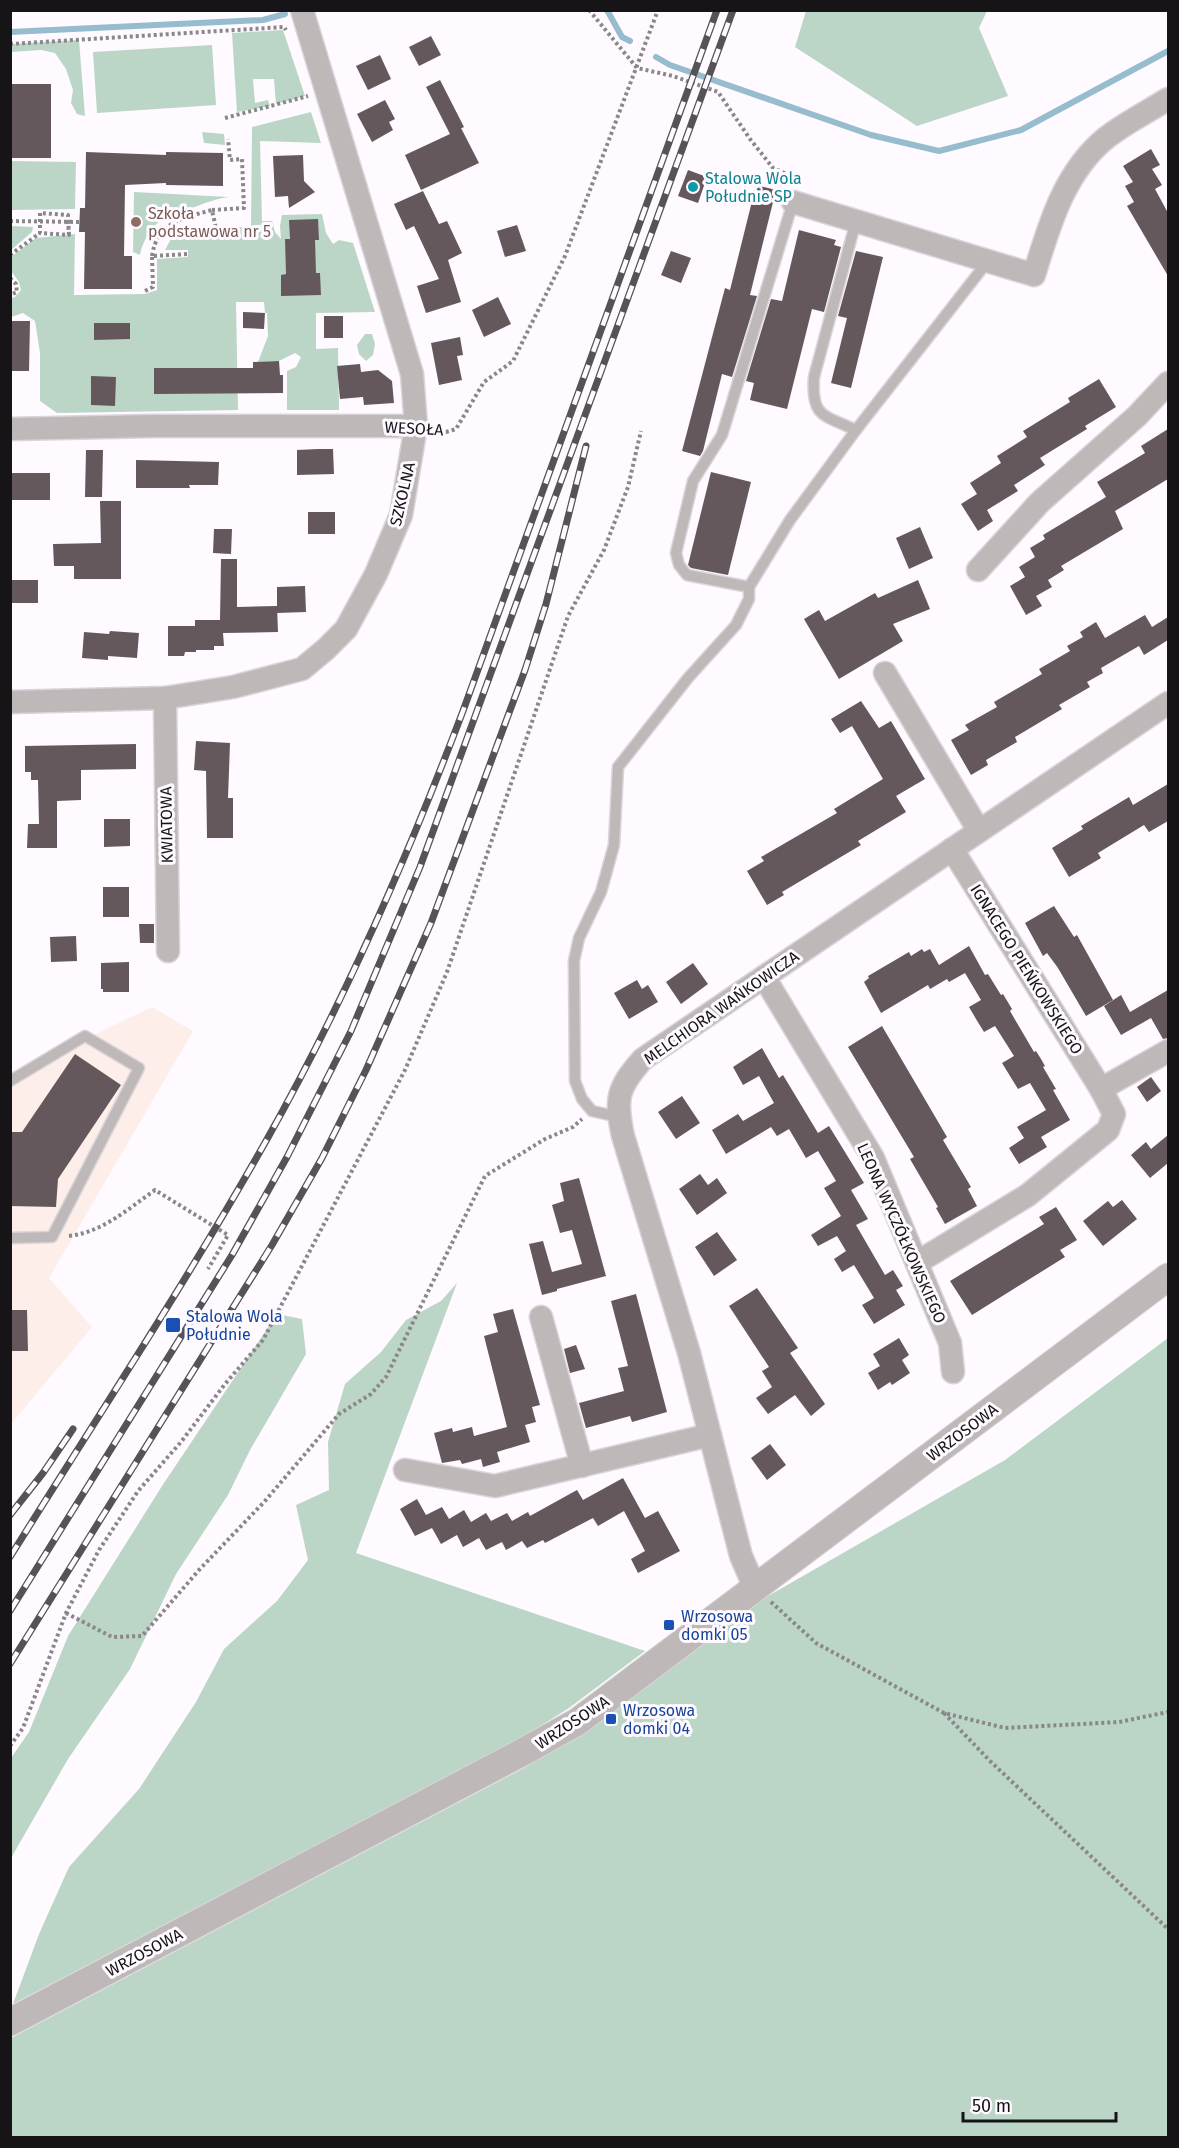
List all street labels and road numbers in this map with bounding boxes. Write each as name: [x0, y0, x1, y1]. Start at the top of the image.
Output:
street label: WESOŁA: [384, 417, 445, 440]
street label: SZKOLNA: [386, 459, 419, 528]
street label: KWIATOWA: [156, 786, 177, 864]
street label: IGNACEGO PIEŃKOWSKIEGO: [966, 880, 1088, 1058]
street label: MELCHIORA WAŃKOWICZA: [640, 945, 803, 1068]
street label: LEONA WYCZÓŁKOWSKIEGO: [853, 1140, 951, 1326]
street label: WRZOSOWA: [923, 1399, 1002, 1465]
street label: WRZOSOWA: [532, 1691, 613, 1753]
street label: WRZOSOWA: [103, 1924, 187, 1981]

